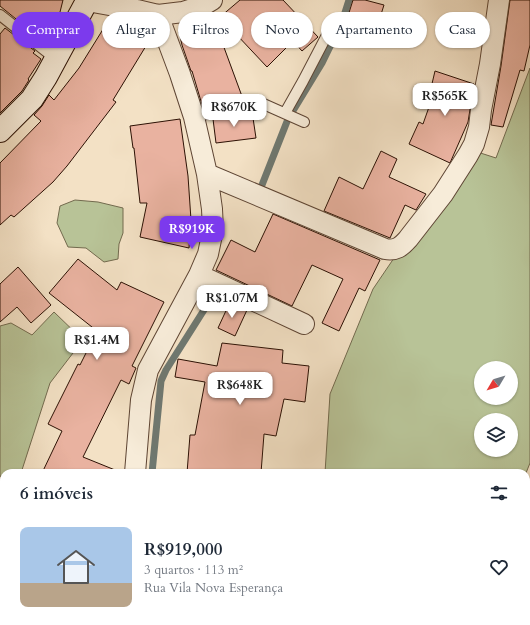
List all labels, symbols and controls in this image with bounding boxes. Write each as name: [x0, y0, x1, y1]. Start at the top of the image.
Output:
chip: Comprar: [12, 12, 94, 48]
chip: Alugar: [102, 12, 170, 48]
chip: Filtros: [178, 12, 243, 48]
chip: Novo: [251, 12, 313, 48]
chip: Apartamento: [321, 12, 427, 48]
chip: Casa: [435, 12, 490, 48]
pin: R$565K: [412, 83, 478, 117]
text: R$565K: [422, 87, 468, 105]
pin: R$670K: [201, 94, 267, 128]
text: R$670K: [211, 98, 257, 116]
pin: R$919K: [159, 216, 225, 250]
text: R$919K: [169, 220, 215, 238]
pin: R$1.07M: [195, 285, 269, 319]
text: R$1.07M: [206, 289, 258, 307]
pin: R$1.4M: [64, 327, 130, 361]
text: R$1.4M: [74, 331, 120, 349]
north arrow: [474, 361, 518, 405]
map controls: [474, 361, 518, 457]
pin: R$648K: [207, 372, 273, 406]
text: R$648K: [217, 376, 263, 394]
button: layers: [474, 413, 518, 457]
text: 6 imóveis: [20, 482, 93, 505]
icon: filters: [488, 482, 510, 504]
text: R$919,000: [144, 538, 222, 561]
icon: home: [52, 543, 100, 591]
icon: heart: [488, 556, 510, 578]
text: 3 quartos · 113 m²: [144, 561, 243, 579]
text: Rua Vila Nova Esperança: [144, 579, 283, 597]

